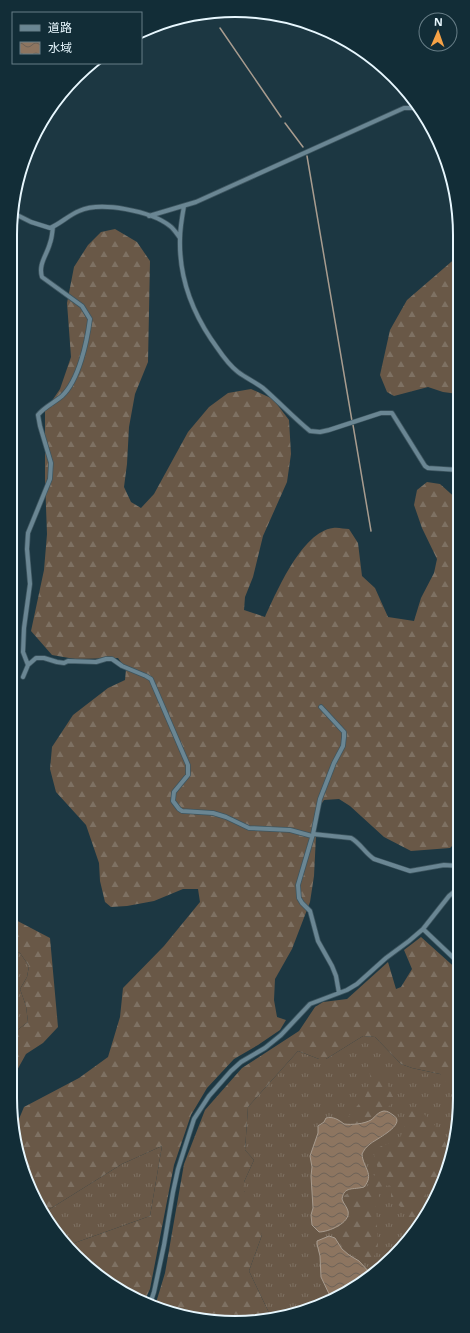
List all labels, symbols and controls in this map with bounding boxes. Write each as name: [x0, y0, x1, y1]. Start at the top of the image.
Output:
legend: [12, 12, 142, 64]
north arrow: [418, 12, 458, 52]
text: N: [434, 14, 443, 29]
text: 道路: [48, 19, 72, 36]
text: 水域: [48, 39, 72, 56]

